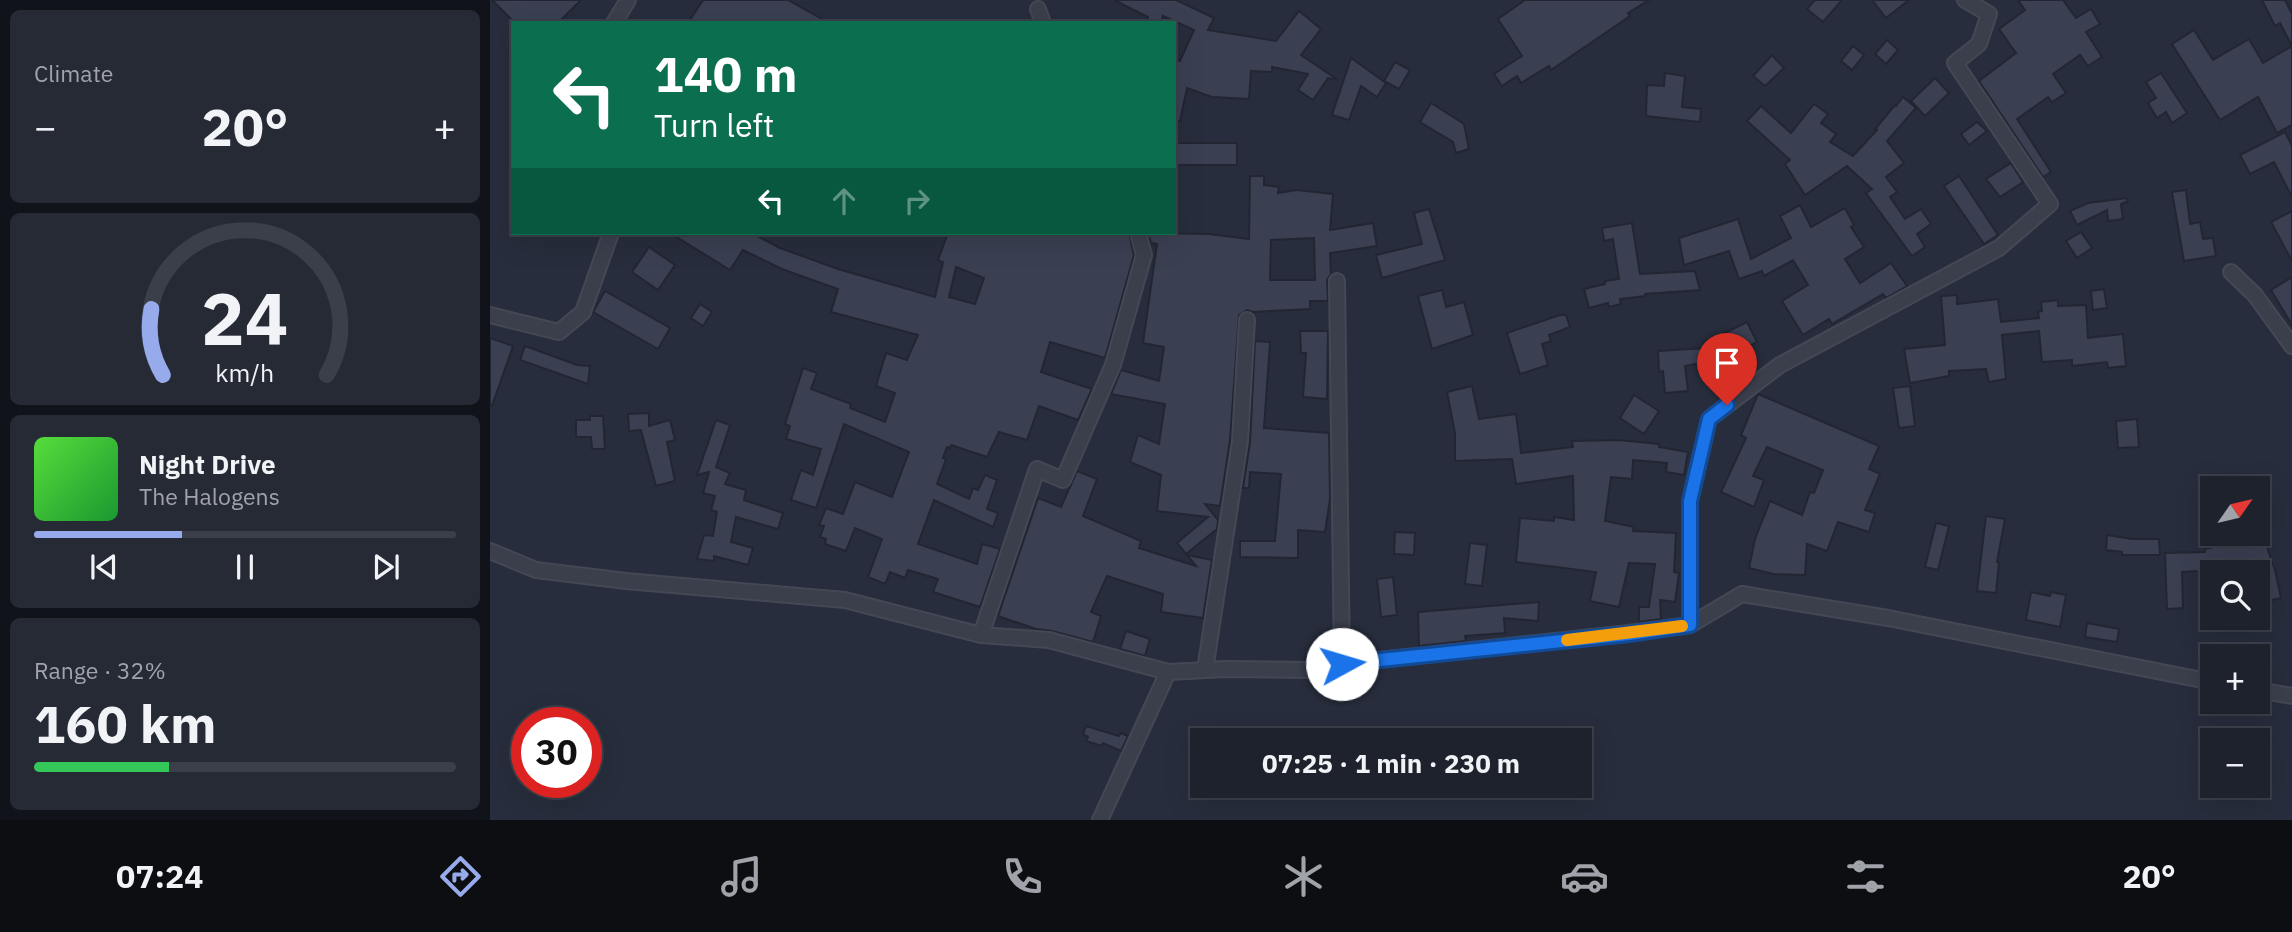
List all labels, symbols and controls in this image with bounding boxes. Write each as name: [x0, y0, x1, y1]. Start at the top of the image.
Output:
text: 140 m: [654, 42, 798, 105]
icon: left: [539, 49, 630, 140]
text: Climate: [34, 58, 113, 88]
text: 20°: [202, 93, 288, 160]
text: −: [34, 102, 57, 151]
text: +: [433, 102, 456, 151]
text: Turn left: [654, 104, 774, 146]
icon: left: [752, 182, 790, 220]
icon: ahead: [825, 182, 863, 220]
icon: right: [898, 182, 936, 220]
text: 24: [201, 270, 289, 365]
pin: [1697, 333, 1757, 405]
icon: arrive: [1708, 344, 1746, 382]
text: km/h: [216, 356, 274, 389]
text: Night Drive: [139, 447, 276, 481]
north arrow: [2200, 476, 2270, 546]
map controls: [2200, 476, 2270, 798]
text: The Halogens: [139, 481, 280, 511]
icon: previous: [85, 548, 123, 586]
icon: pause: [226, 548, 264, 586]
icon: next: [367, 548, 405, 586]
button: search: [2200, 560, 2270, 630]
position arrow: [1305, 627, 1379, 701]
button: +: [2200, 644, 2270, 714]
text: Range · 32%: [34, 655, 166, 685]
text: 160 km: [34, 690, 216, 757]
speed limit sign: 30: [511, 707, 602, 798]
button: −: [2200, 728, 2270, 798]
text: 07:25 · 1 min · 230 m: [1262, 746, 1520, 780]
icon: directions: [436, 852, 485, 901]
icon: music: [717, 852, 766, 901]
icon: phone: [998, 852, 1047, 901]
icon: climate: [1279, 852, 1328, 901]
icon: car: [1560, 852, 1609, 901]
icon: filters: [1841, 852, 1890, 901]
text: 07:24: [116, 855, 203, 897]
text: 20°: [2122, 855, 2176, 897]

